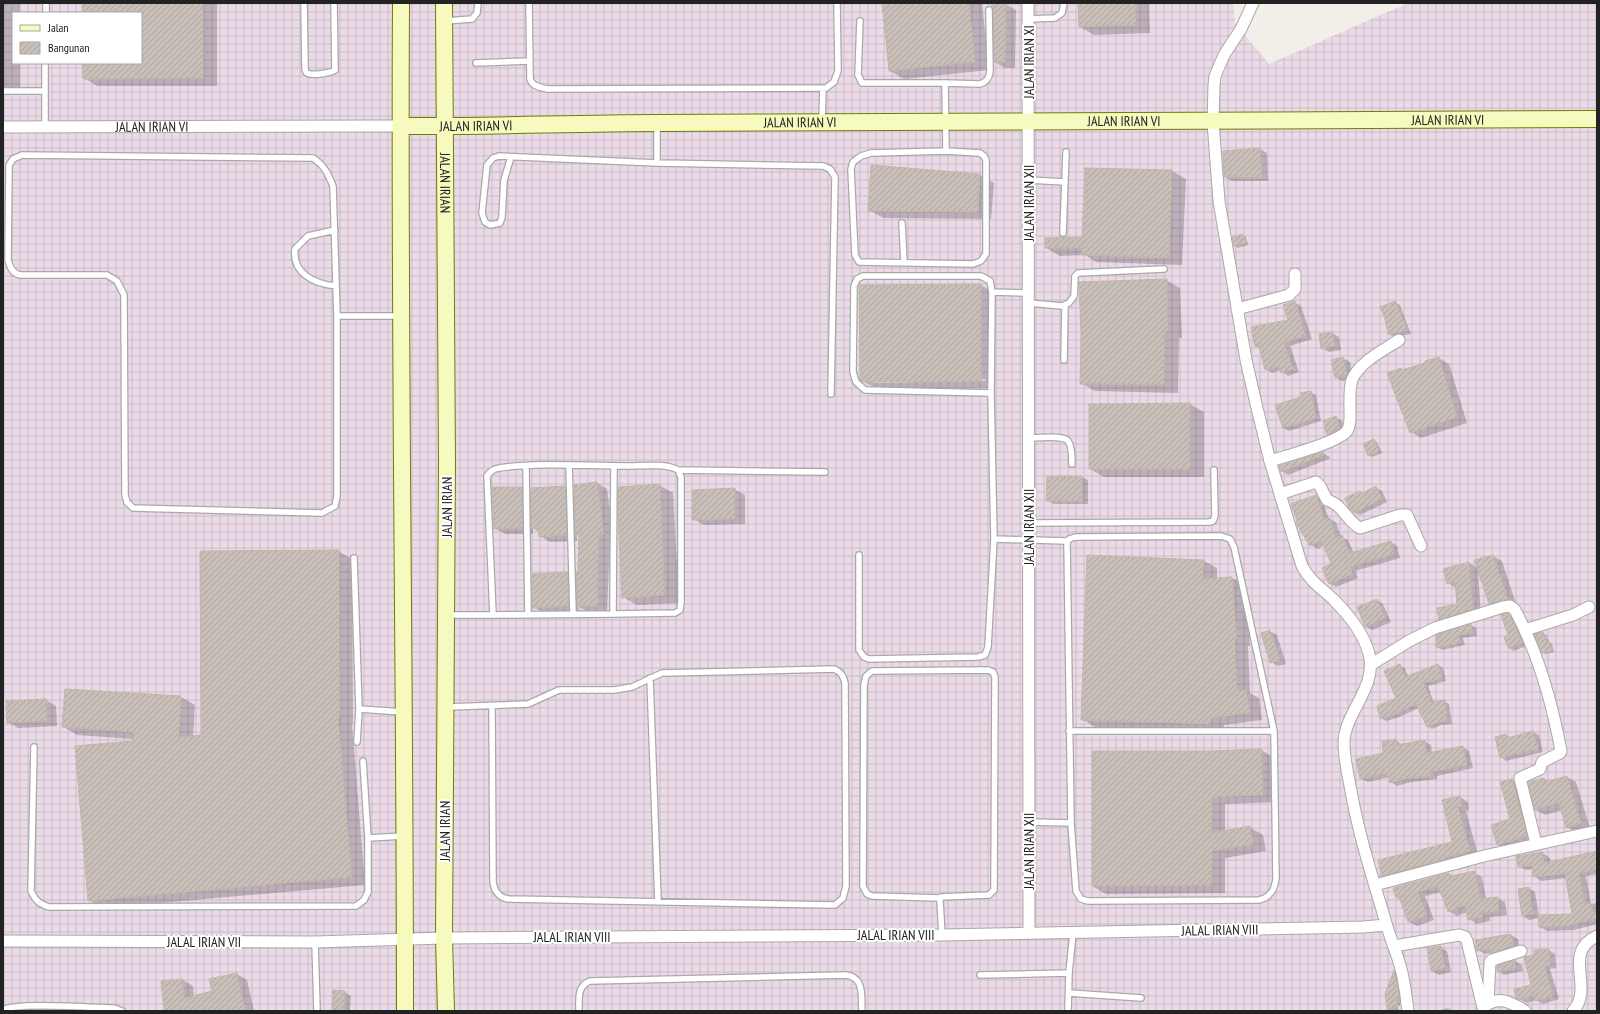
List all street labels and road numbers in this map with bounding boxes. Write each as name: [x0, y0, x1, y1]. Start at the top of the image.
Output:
street label: JALAN IRIAN XI: [1020, 25, 1038, 100]
street label: JALAN IRIAN VI: [1410, 111, 1484, 129]
street label: JALAN IRIAN VI: [1087, 112, 1160, 130]
street label: JALAN IRIAN VI: [763, 113, 837, 131]
street label: JALAN IRIAN VI: [438, 116, 513, 135]
street label: JALAN IRIAN VI: [115, 118, 188, 136]
street label: JALAN IRIAN: [436, 152, 454, 213]
street label: JALAN IRIAN XII: [1020, 165, 1038, 242]
street label: JALAN IRIAN: [438, 477, 456, 538]
street label: JALAN IRIAN XII: [1020, 489, 1038, 566]
street label: JALAN IRIAN: [436, 801, 454, 862]
street label: JALAN IRIAN XII: [1020, 813, 1038, 890]
street label: JALAL IRIAN VIII: [1180, 920, 1259, 940]
street label: JALAL IRIAN VIII: [856, 926, 935, 944]
street label: JALAL IRIAN VIII: [532, 928, 611, 946]
street label: JALAL IRIAN VII: [166, 933, 241, 951]

